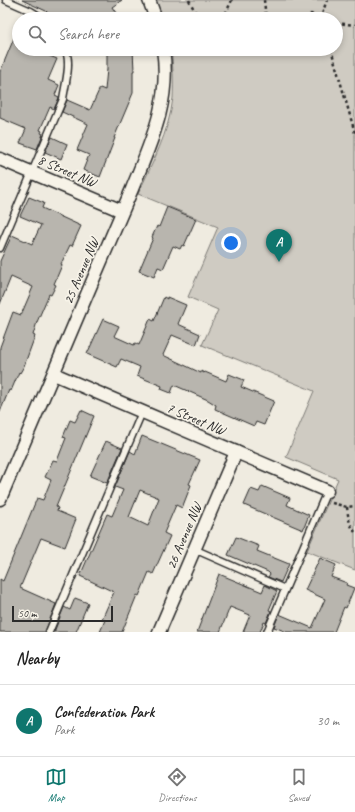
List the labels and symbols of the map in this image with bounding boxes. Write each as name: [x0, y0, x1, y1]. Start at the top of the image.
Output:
street label: 8 Street NW: [35, 151, 101, 192]
pin: A: [266, 229, 292, 262]
your location: [221, 233, 241, 253]
street label: 25 Avenue NW: [59, 234, 103, 307]
street label: 7 Street NW: [164, 399, 230, 440]
street label: 26 Avenue NW: [162, 499, 206, 572]
scale bar: [12, 604, 113, 623]

